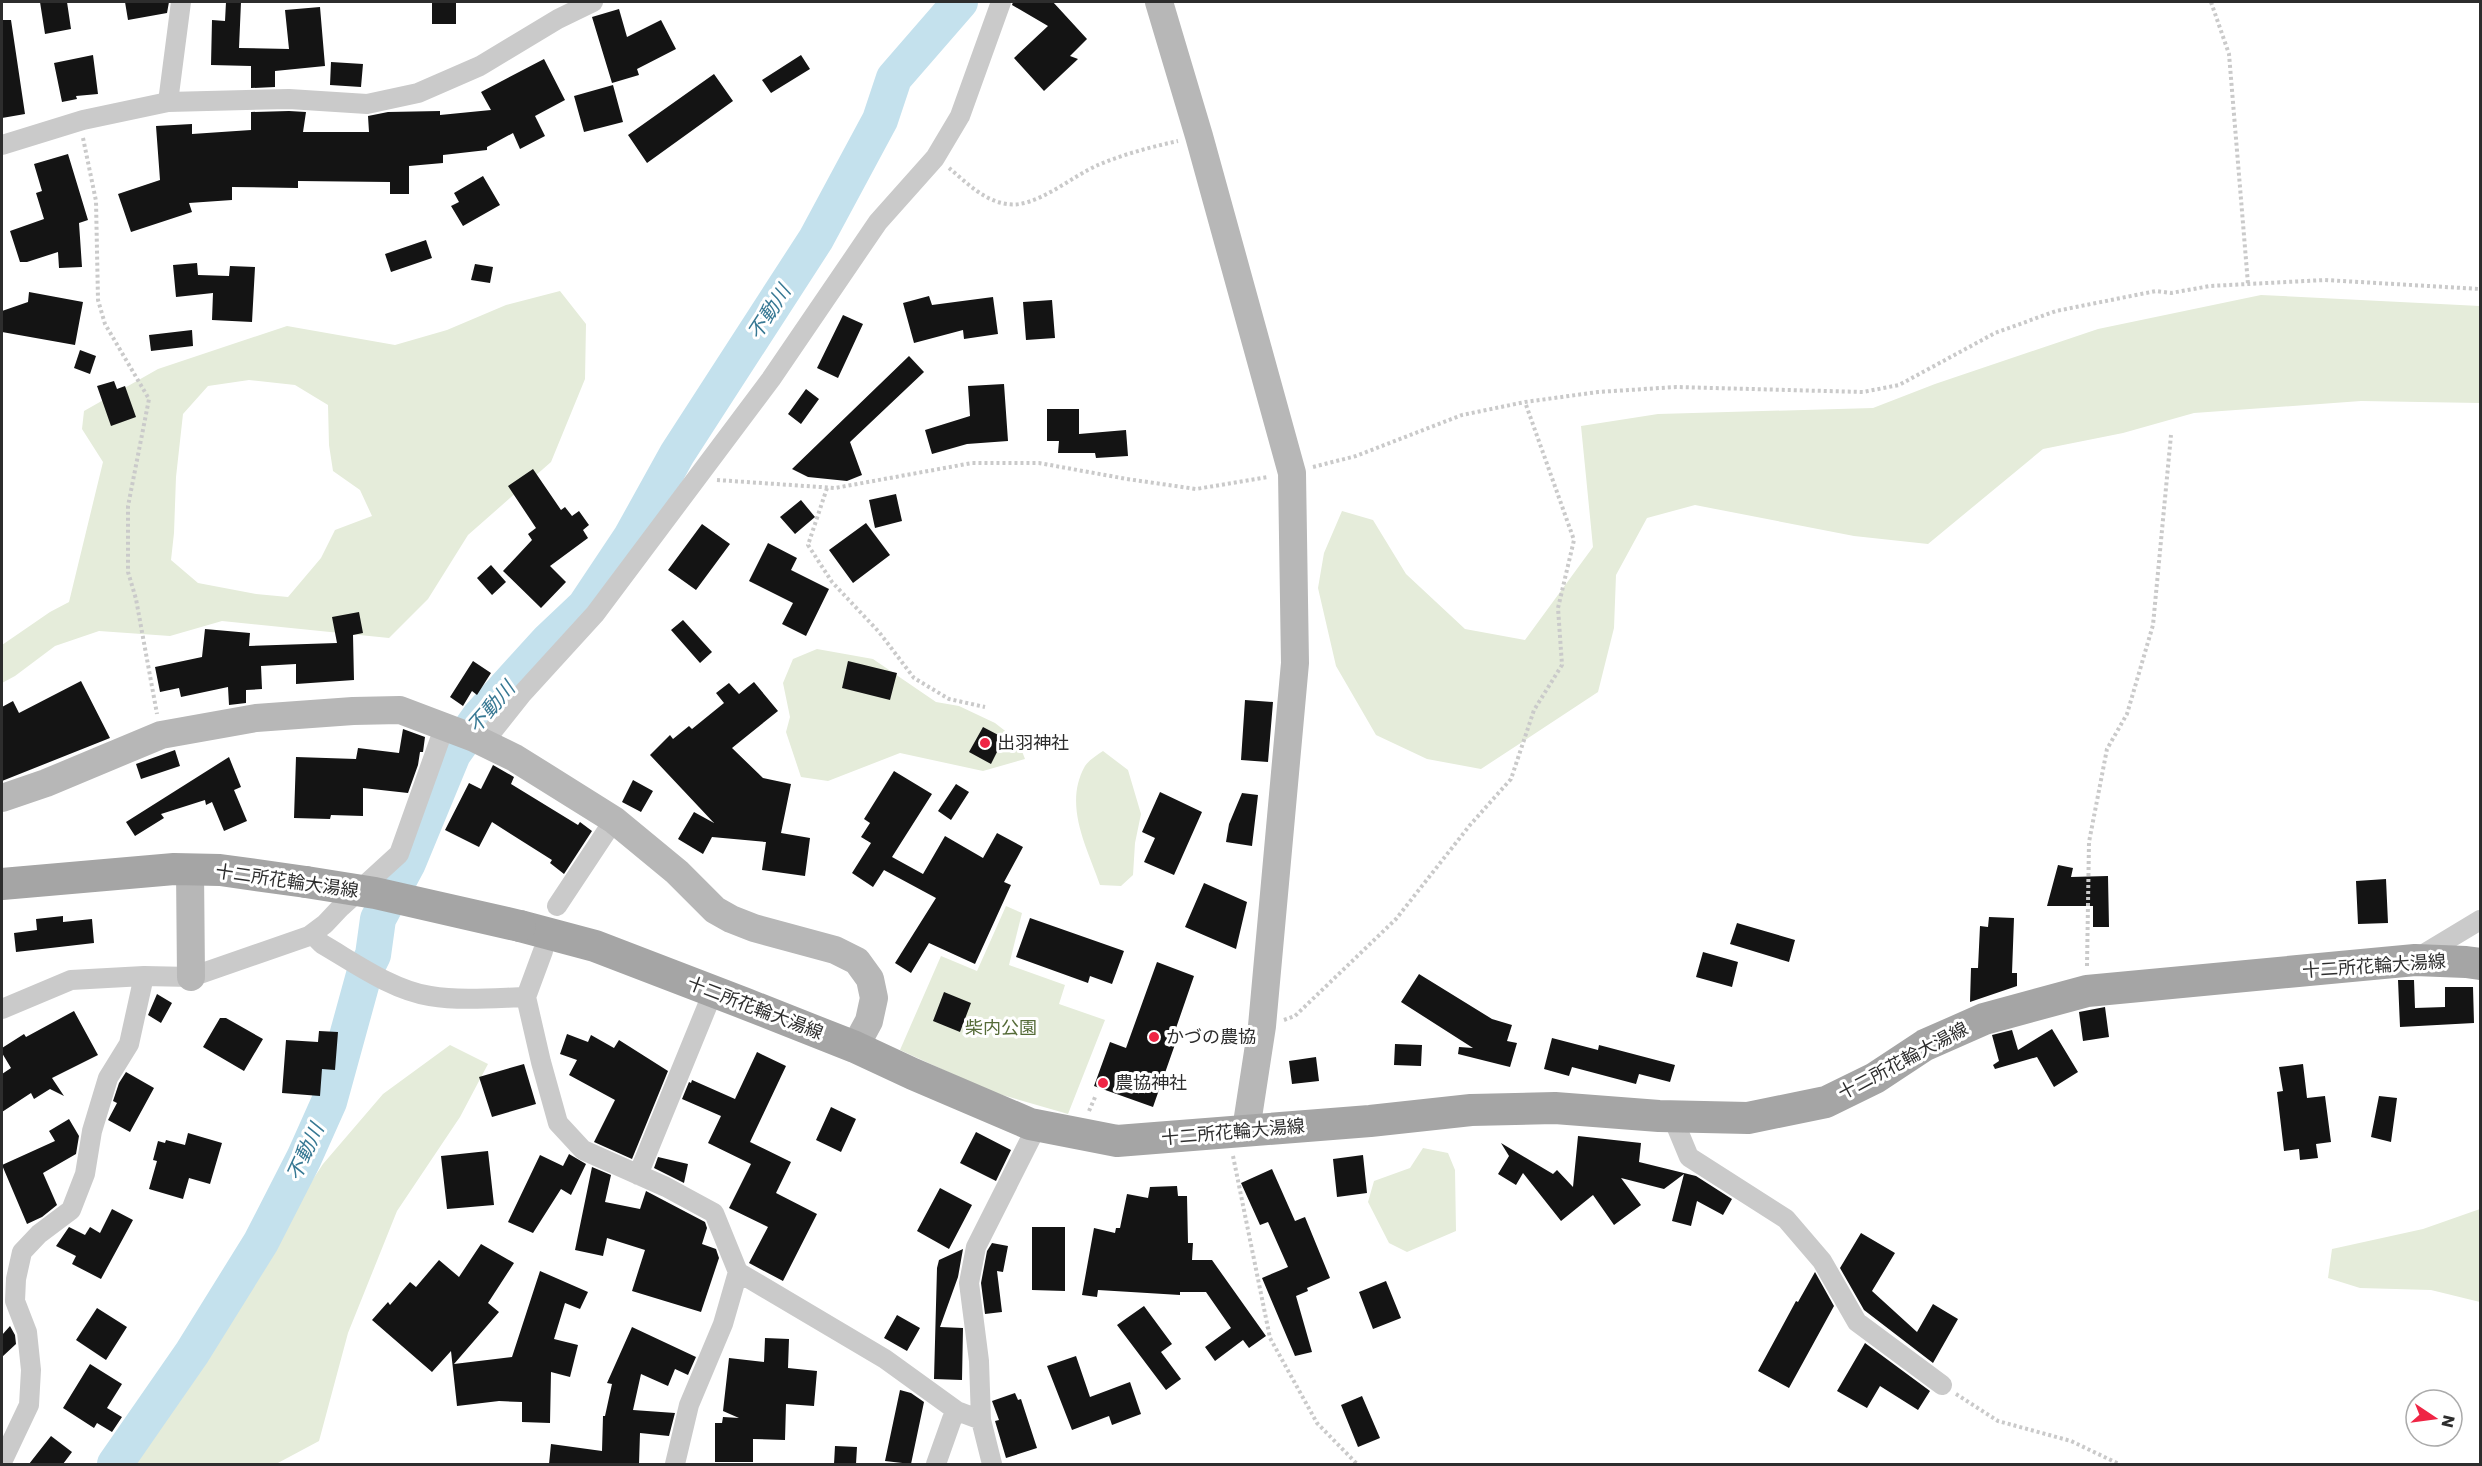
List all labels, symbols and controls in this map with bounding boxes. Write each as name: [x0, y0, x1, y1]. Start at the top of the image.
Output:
water label: 不動川: [741, 278, 798, 345]
water label: 不動川: [461, 674, 523, 739]
place label: 出羽神社: [997, 730, 1069, 755]
marker: 出羽神社: [978, 736, 992, 750]
street label: 十二所花輪大湯線: [214, 858, 360, 903]
street label: 十二所花輪大湯線: [2301, 948, 2447, 983]
street label: 十二所花輪大湯線: [683, 970, 827, 1045]
park label: 柴内公園: [965, 1015, 1037, 1040]
street label: 十二所花輪大湯線: [1833, 1016, 1972, 1105]
place label: かづの農協: [1166, 1024, 1256, 1049]
marker: かづの農協: [1147, 1030, 1161, 1044]
place label: 農協神社: [1115, 1070, 1187, 1095]
marker: 農協神社: [1096, 1076, 1110, 1090]
street label: 十二所花輪大湯線: [1160, 1113, 1306, 1150]
water label: 不動川: [280, 1117, 331, 1185]
north arrow: [2404, 1388, 2464, 1448]
text: N: [2436, 1413, 2461, 1430]

